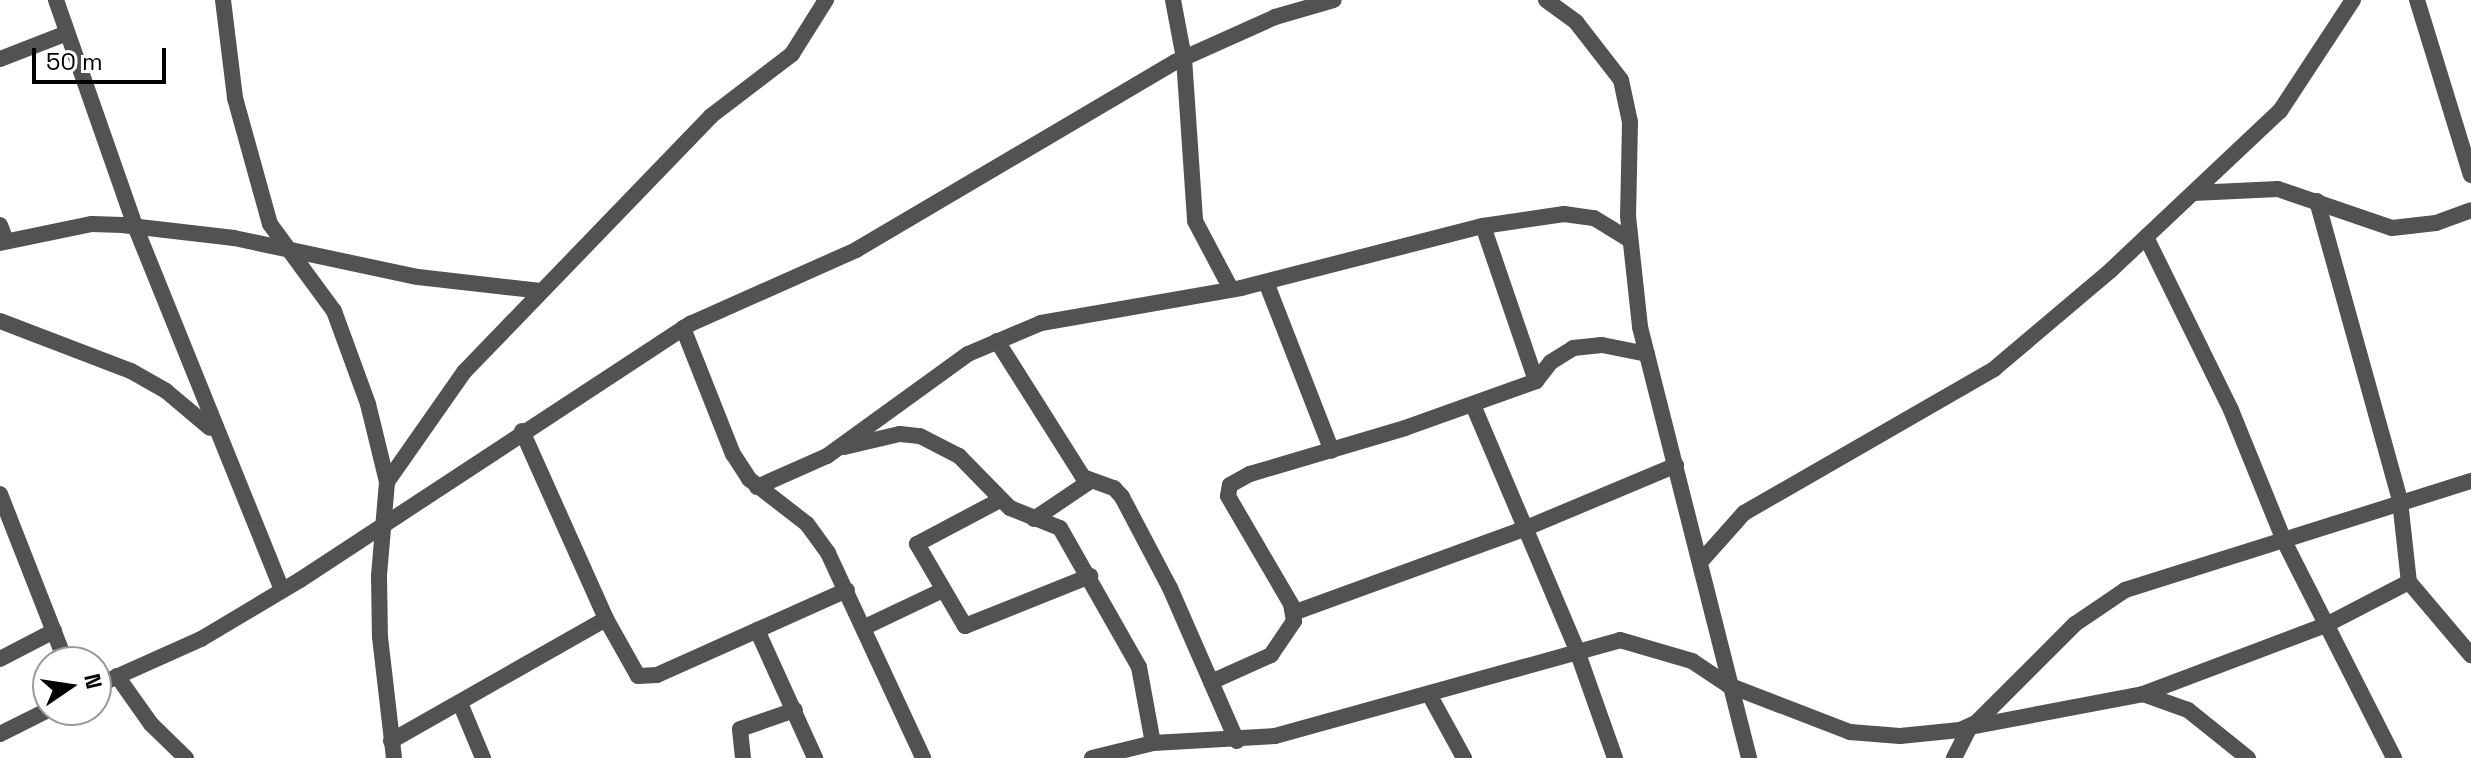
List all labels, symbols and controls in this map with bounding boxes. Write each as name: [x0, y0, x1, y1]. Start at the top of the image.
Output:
scale bar: [36, 32, 170, 82]
text: 50 m: [46, 46, 103, 77]
north arrow: [32, 646, 112, 726]
text: N: [78, 671, 109, 691]

